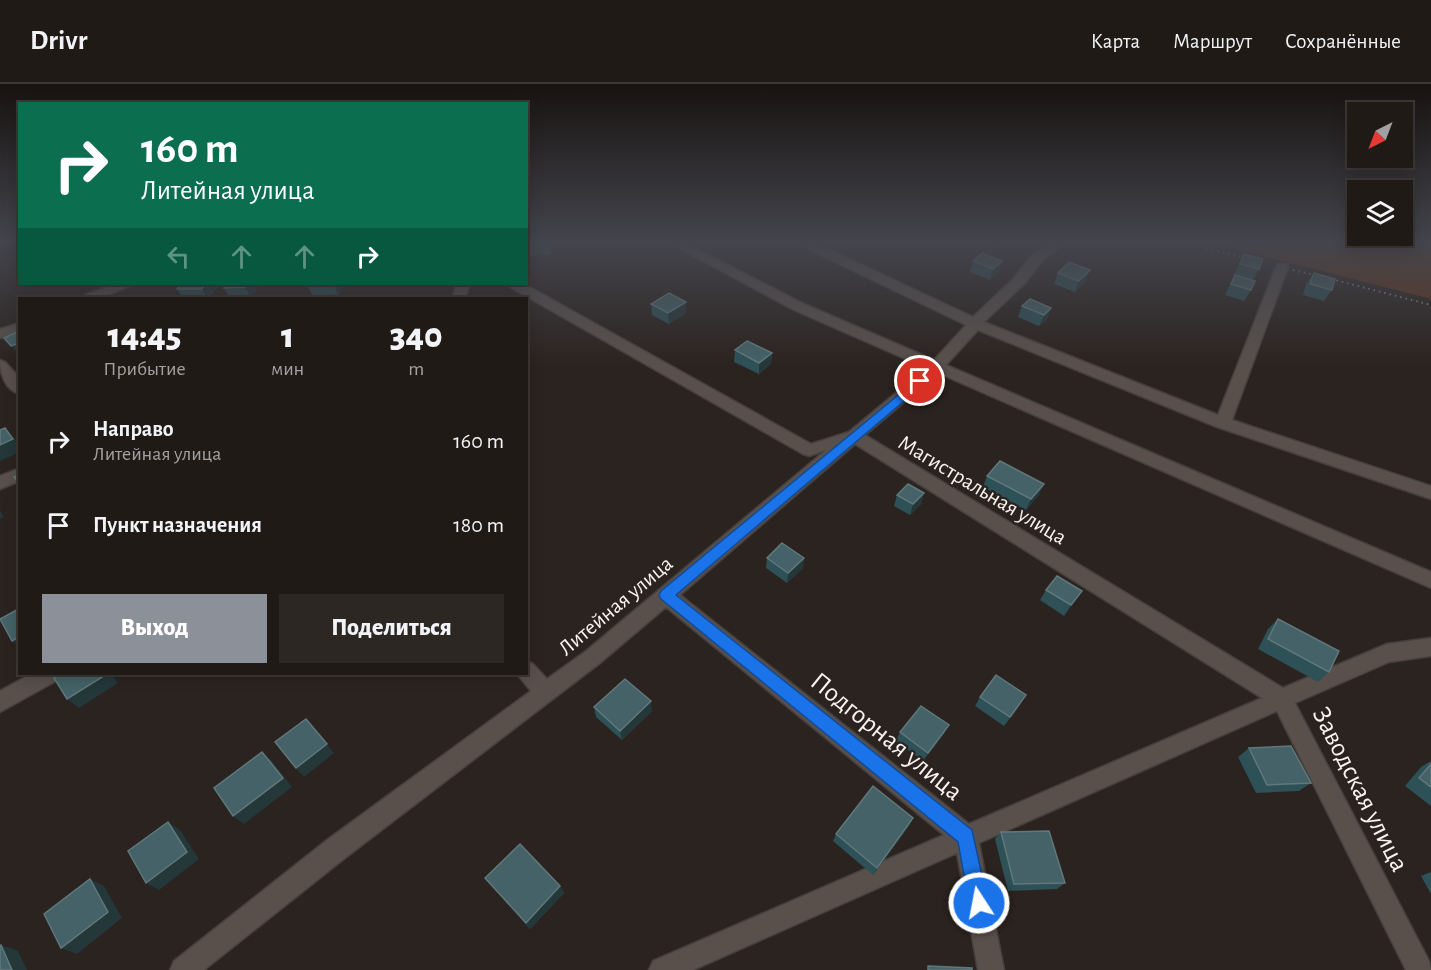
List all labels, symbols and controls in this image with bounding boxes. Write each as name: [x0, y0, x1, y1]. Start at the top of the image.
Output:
text: Drivr: [30, 27, 87, 55]
text: Карта: [1091, 31, 1140, 52]
text: Маршрут: [1173, 31, 1252, 52]
text: Сохранённые: [1285, 31, 1401, 52]
north arrow: [1347, 102, 1413, 168]
map controls: [1347, 102, 1413, 246]
icon: right: [42, 126, 120, 204]
text: 160 m: [141, 128, 239, 170]
text: Литейная улица: [141, 177, 314, 204]
button: layers: [1347, 180, 1413, 246]
icon: left: [162, 240, 195, 273]
icon: ahead: [225, 240, 258, 273]
icon: ahead: [288, 240, 321, 273]
icon: right: [351, 240, 384, 273]
text: 14:45: [107, 318, 182, 354]
text: 1: [281, 318, 294, 354]
text: 340: [390, 318, 443, 354]
pin: [894, 355, 945, 406]
text: Прибытие: [103, 359, 186, 379]
text: мин: [271, 359, 304, 379]
text: m: [408, 359, 424, 379]
icon: arrive: [903, 364, 936, 397]
text: Направо: [93, 418, 174, 440]
icon: right: [42, 425, 75, 458]
text: 160 m: [453, 430, 504, 452]
street label: Магистральная улица: [895, 431, 1070, 549]
text: Литейная улица: [93, 444, 222, 464]
icon: arrive: [42, 509, 75, 542]
text: Пункт назначения: [93, 514, 262, 536]
text: 180 m: [453, 514, 504, 536]
street label: Литейная улица: [554, 552, 677, 660]
button: Выход: [42, 594, 267, 663]
button: Поделиться: [279, 594, 504, 663]
street label: Подгорная улица: [805, 667, 968, 806]
street label: Заводская улица: [1307, 703, 1414, 876]
position arrow: [947, 871, 1011, 935]

